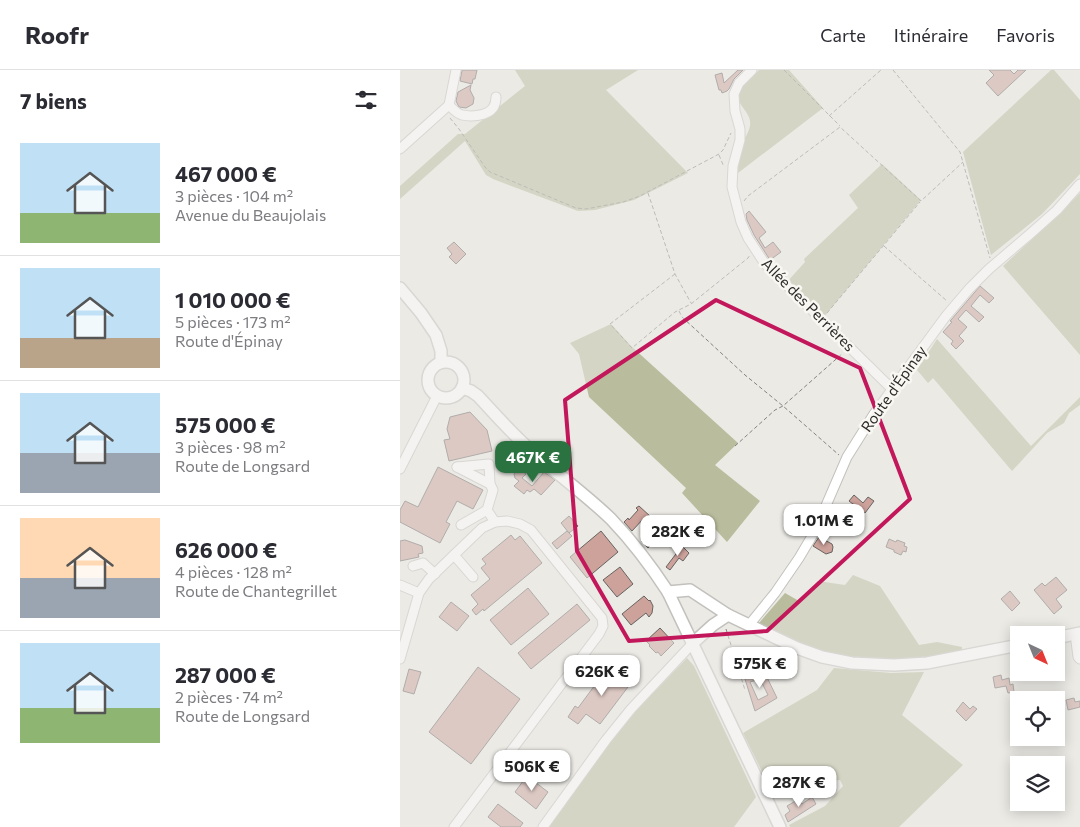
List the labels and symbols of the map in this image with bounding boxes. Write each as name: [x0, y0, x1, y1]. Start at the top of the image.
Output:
street label: Allée des Perrières: [758, 254, 859, 355]
street label: Route d'Épinay: [856, 341, 930, 435]
pin: 467K €: [492, 440, 574, 483]
pin: 1.01M €: [778, 504, 870, 546]
pin: 282K €: [637, 514, 719, 557]
north arrow: [1010, 626, 1065, 681]
pin: 575K €: [719, 646, 801, 689]
pin: 626K €: [561, 654, 643, 697]
pin: 506K €: [491, 750, 573, 792]
pin: 287K €: [758, 766, 840, 808]

